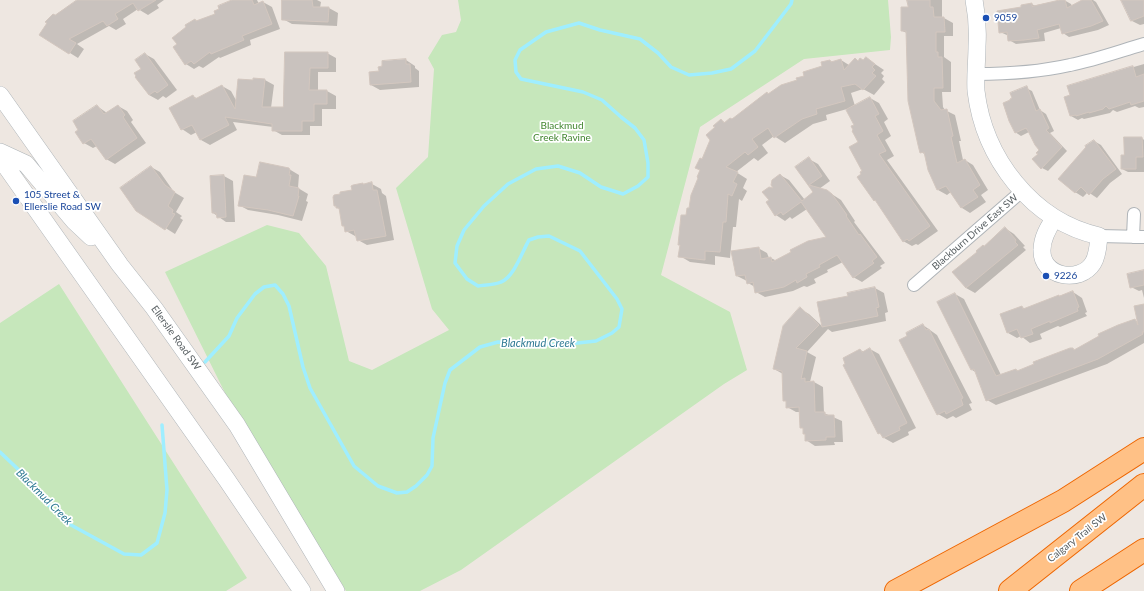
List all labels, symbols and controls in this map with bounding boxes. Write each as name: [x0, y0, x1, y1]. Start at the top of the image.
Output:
place label: 9059: [994, 12, 1017, 24]
marker: 9059: [981, 13, 991, 23]
park label: Blackmud Creek Ravine: [533, 120, 591, 144]
place label: 105 Street & Ellerslie Road SW: [24, 189, 101, 212]
street label: Blackburn Drive East SW: [930, 191, 1020, 273]
marker: 105 Street & Ellerslie Road SW: [11, 196, 21, 206]
place label: 9226: [1054, 270, 1077, 282]
marker: 9226: [1041, 271, 1051, 281]
street label: Ellerslie Road SW: [149, 303, 203, 373]
water label: Blackmud Creek: [501, 336, 575, 350]
water label: Blackmud Creek: [13, 466, 75, 528]
street label: Calgary Trail SW: [1045, 511, 1109, 565]

